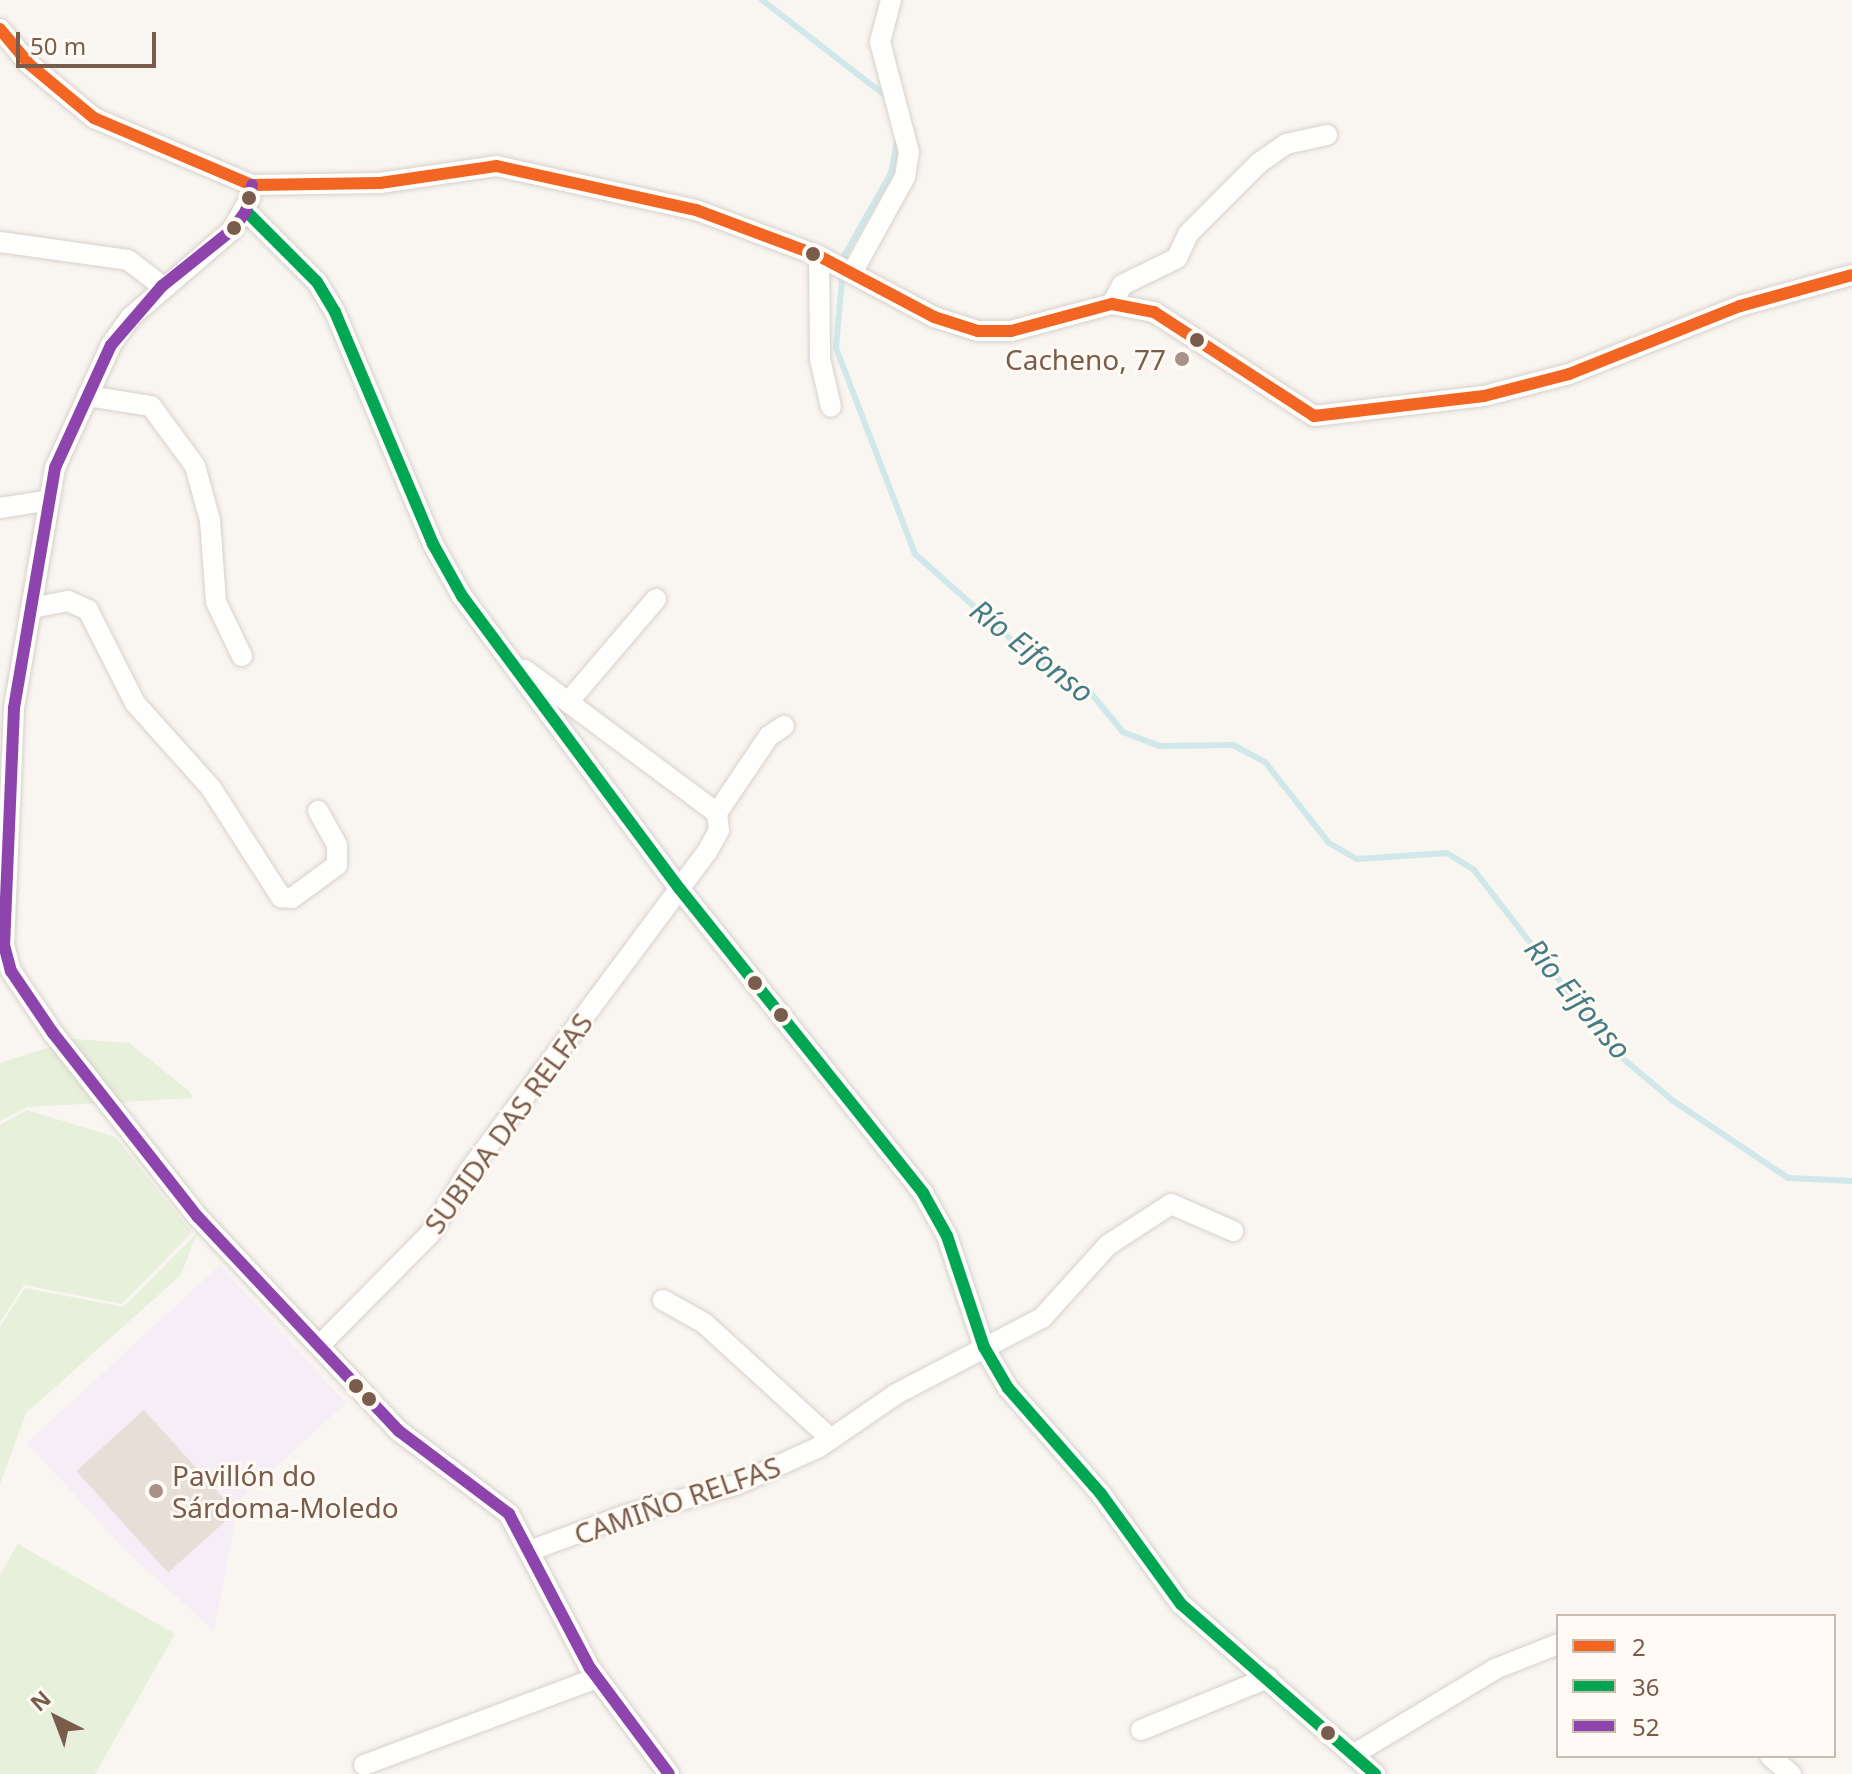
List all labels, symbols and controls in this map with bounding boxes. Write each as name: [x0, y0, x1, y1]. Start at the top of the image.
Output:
scale bar: [20, 16, 160, 66]
text: 50 m: [30, 29, 86, 62]
unlabelled marker: [241, 190, 257, 206]
unlabelled marker: [226, 220, 242, 236]
unlabelled marker: [805, 246, 821, 262]
unlabelled marker: [1189, 332, 1205, 348]
place label: Cacheno, 77: [1005, 342, 1166, 376]
marker: Cacheno, 77: [1173, 350, 1191, 368]
water label: Río Eifonso: [963, 592, 1101, 710]
water label: Río Eifonso: [1517, 931, 1639, 1067]
unlabelled marker: [747, 975, 763, 991]
street label: SUBIDA DAS RELFAS: [417, 1006, 599, 1240]
unlabelled marker: [773, 1007, 789, 1023]
unlabelled marker: [348, 1378, 364, 1394]
unlabelled marker: [361, 1391, 377, 1407]
street label: CAMIÑO RELFAS: [570, 1449, 784, 1551]
place label: Pavillón do Sárdoma-Moledo: [172, 1458, 399, 1524]
marker: Pavillón do Sárdoma-Moledo: [147, 1482, 165, 1500]
legend: [1556, 1614, 1836, 1758]
text: 2: [1632, 1630, 1646, 1663]
text: 36: [1632, 1670, 1659, 1703]
north arrow: [16, 1678, 96, 1758]
text: N: [23, 1683, 57, 1717]
text: 52: [1632, 1710, 1659, 1743]
unlabelled marker: [1320, 1725, 1336, 1741]

